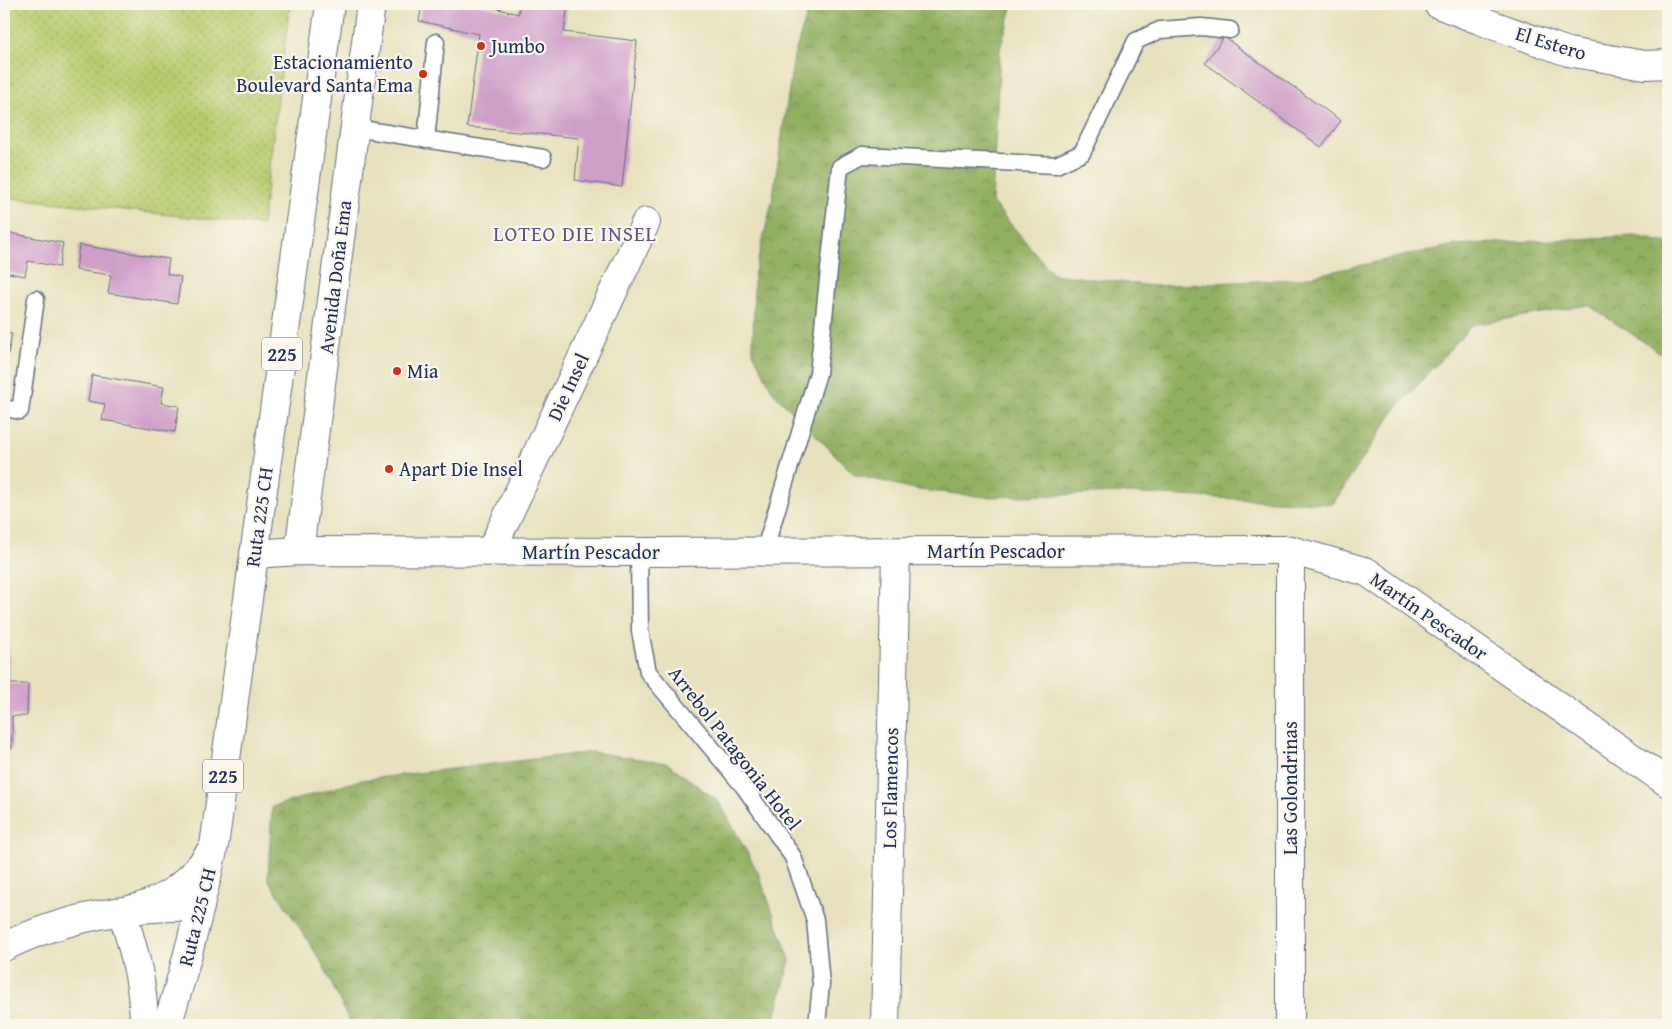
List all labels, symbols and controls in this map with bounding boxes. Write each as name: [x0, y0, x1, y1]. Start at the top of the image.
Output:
street label: El Estero: [1512, 18, 1590, 67]
place label: Jumbo: [488, 31, 545, 60]
marker: Jumbo: [475, 40, 487, 52]
place label: Estacionamiento Boulevard Santa Ema: [236, 47, 414, 99]
marker: Estacionamiento Boulevard Santa Ema: [417, 68, 429, 80]
street label: Avenida Doña Ema: [311, 198, 358, 356]
district label: LOTEO DIE INSEL: [493, 218, 657, 249]
road number: 225: [262, 338, 302, 370]
street label: Die Insel: [539, 348, 596, 425]
place label: Mia: [407, 356, 439, 385]
marker: Mia: [391, 365, 403, 377]
place label: Apart Die Insel: [399, 454, 523, 483]
marker: Apart Die Insel: [383, 463, 395, 475]
street label: Ruta 225 CH: [237, 465, 280, 569]
street label: Martín Pescador: [927, 536, 1065, 565]
street label: Martín Pescador: [522, 537, 660, 566]
street label: Martín Pescador: [1364, 564, 1494, 667]
street label: Arrebol Patagonia Hotel: [662, 659, 809, 836]
street label: Las Golondrinas: [1275, 721, 1304, 855]
street label: Los Flamencos: [874, 727, 905, 849]
road number: 225: [203, 759, 243, 792]
street label: Ruta 225 CH: [170, 865, 223, 969]

